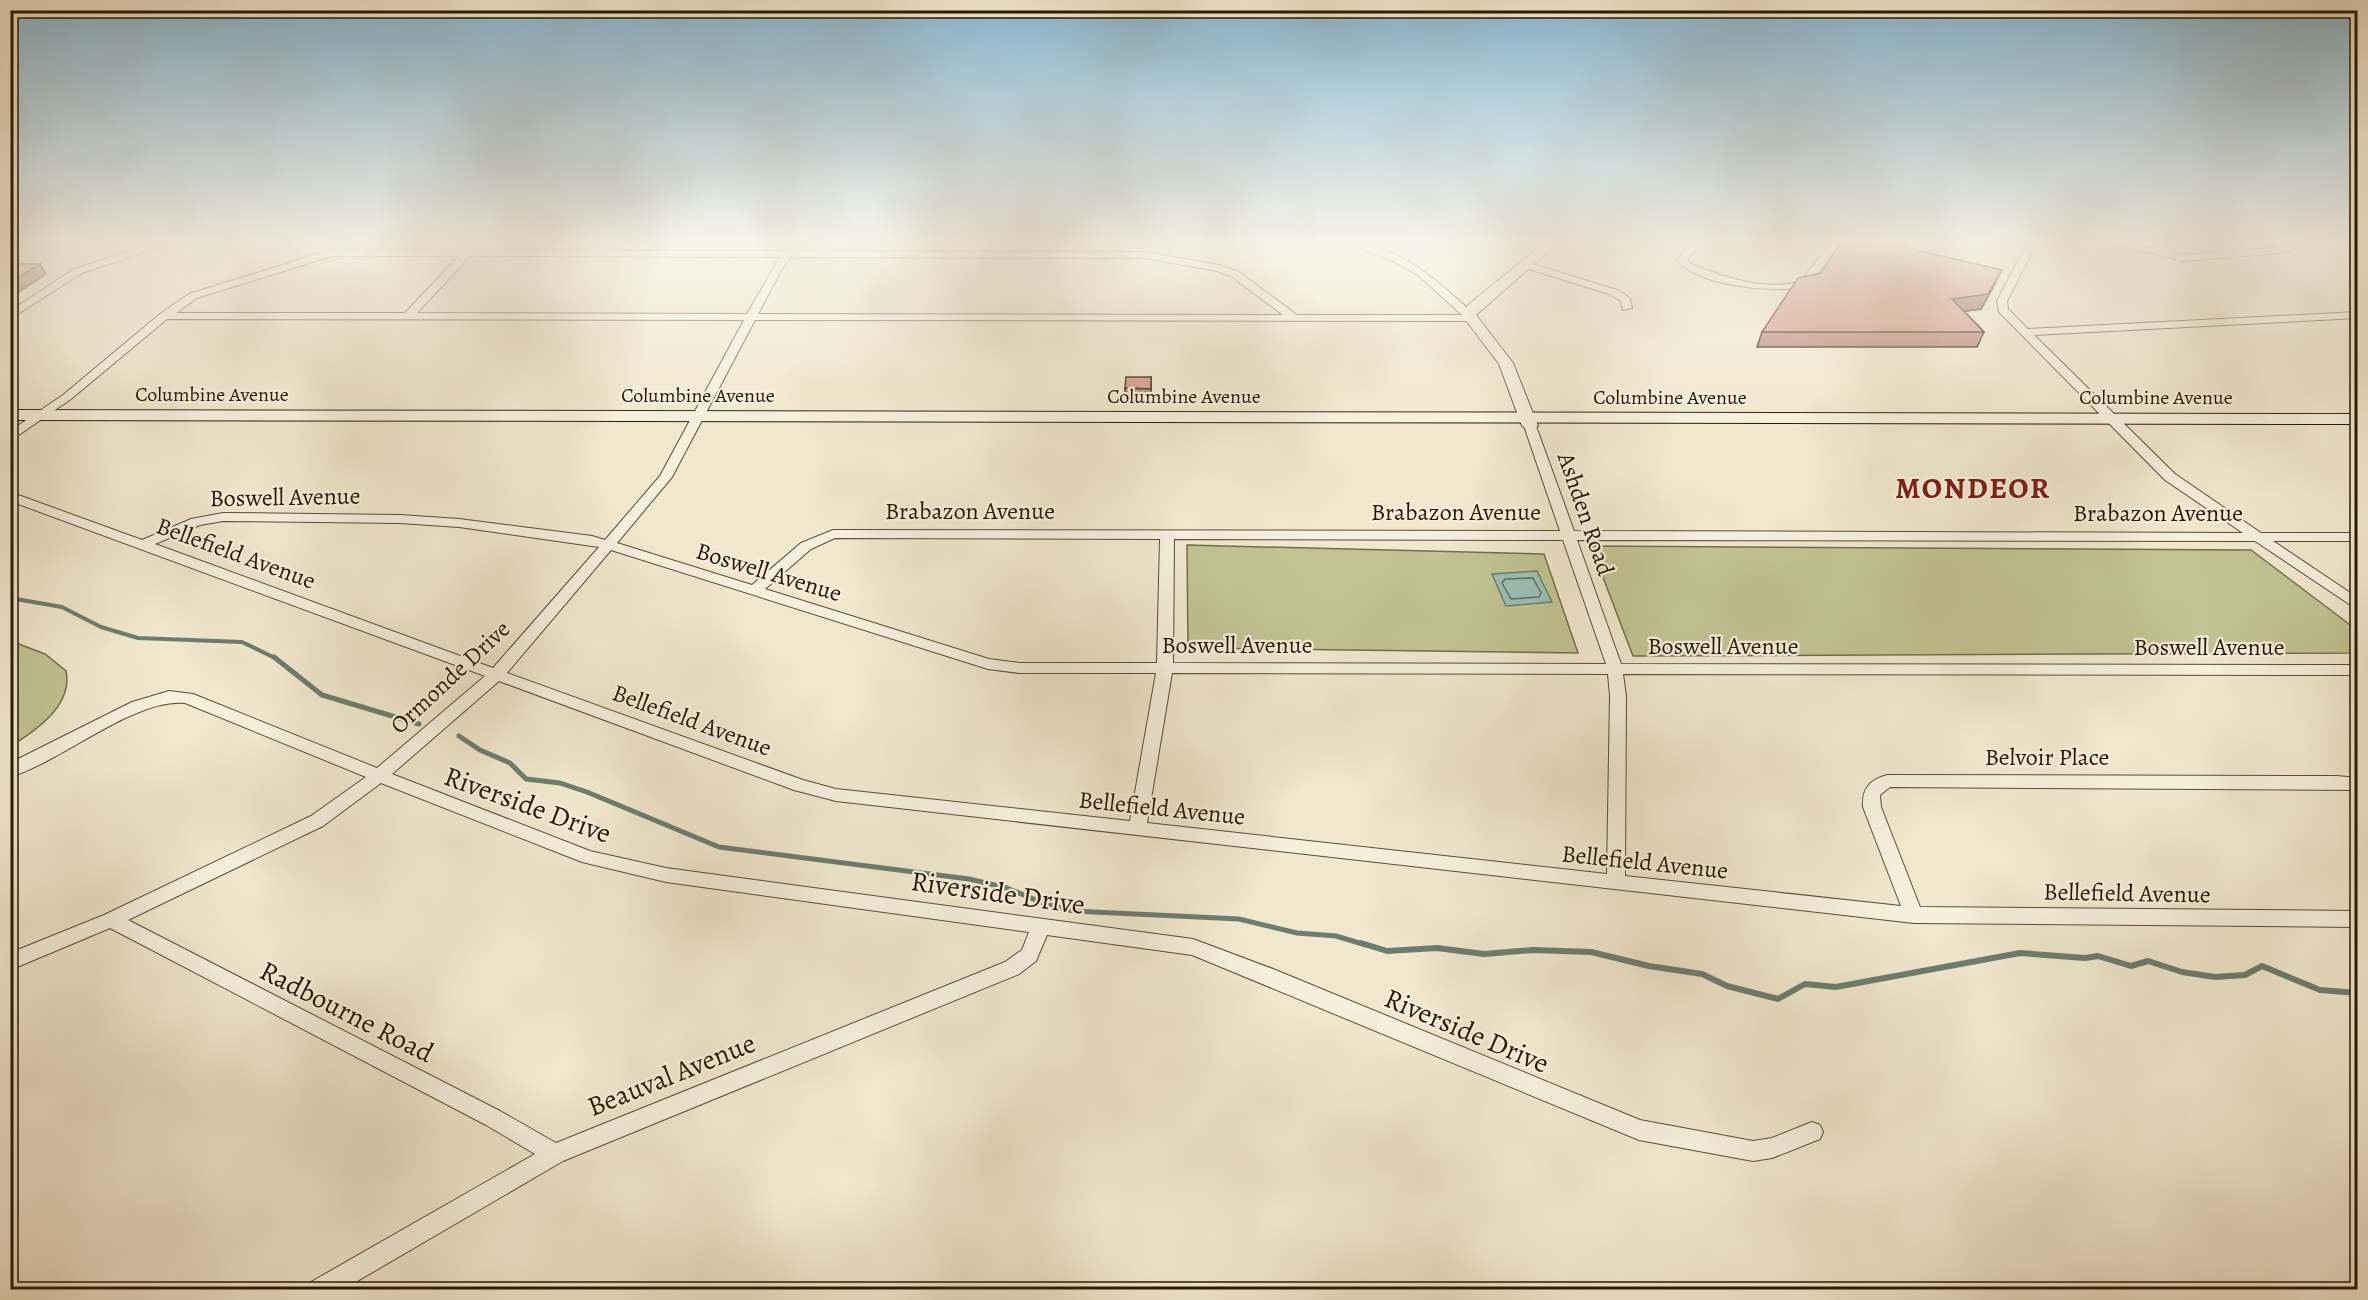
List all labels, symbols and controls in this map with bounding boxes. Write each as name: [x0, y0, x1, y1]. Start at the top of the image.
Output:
street label: Columbine Avenue: [135, 381, 289, 408]
street label: Columbine Avenue: [621, 382, 775, 409]
street label: Columbine Avenue: [1107, 383, 1261, 410]
street label: Columbine Avenue: [1593, 384, 1747, 411]
street label: Columbine Avenue: [2079, 384, 2233, 411]
street label: Ashden Road: [1550, 447, 1622, 580]
district label: MONDEOR: [1895, 468, 2051, 508]
street label: Boswell Avenue: [209, 480, 361, 514]
street label: Brabazon Avenue: [885, 495, 1055, 527]
street label: Brabazon Avenue: [1371, 496, 1541, 528]
street label: Brabazon Avenue: [2073, 497, 2243, 529]
street label: Bellefield Avenue: [152, 509, 320, 597]
street label: Boswell Avenue: [692, 535, 846, 609]
street label: Ormonde Drive: [383, 613, 517, 741]
street label: Boswell Avenue: [1162, 629, 1312, 661]
street label: Boswell Avenue: [1648, 630, 1798, 662]
street label: Boswell Avenue: [2134, 631, 2284, 663]
street label: Bellefield Avenue: [608, 676, 776, 764]
street label: Belvoir Place: [1985, 741, 2109, 773]
street label: Riverside Drive: [439, 757, 616, 853]
street label: Bellefield Avenue: [1077, 783, 1247, 833]
street label: Bellefield Avenue: [1560, 837, 1730, 887]
street label: Riverside Drive: [908, 862, 1087, 924]
street label: Bellefield Avenue: [2043, 876, 2211, 910]
street label: Radbourne Road: [253, 952, 441, 1072]
street label: Riverside Drive: [1379, 979, 1555, 1083]
street label: Beauval Avenue: [582, 1024, 761, 1126]

